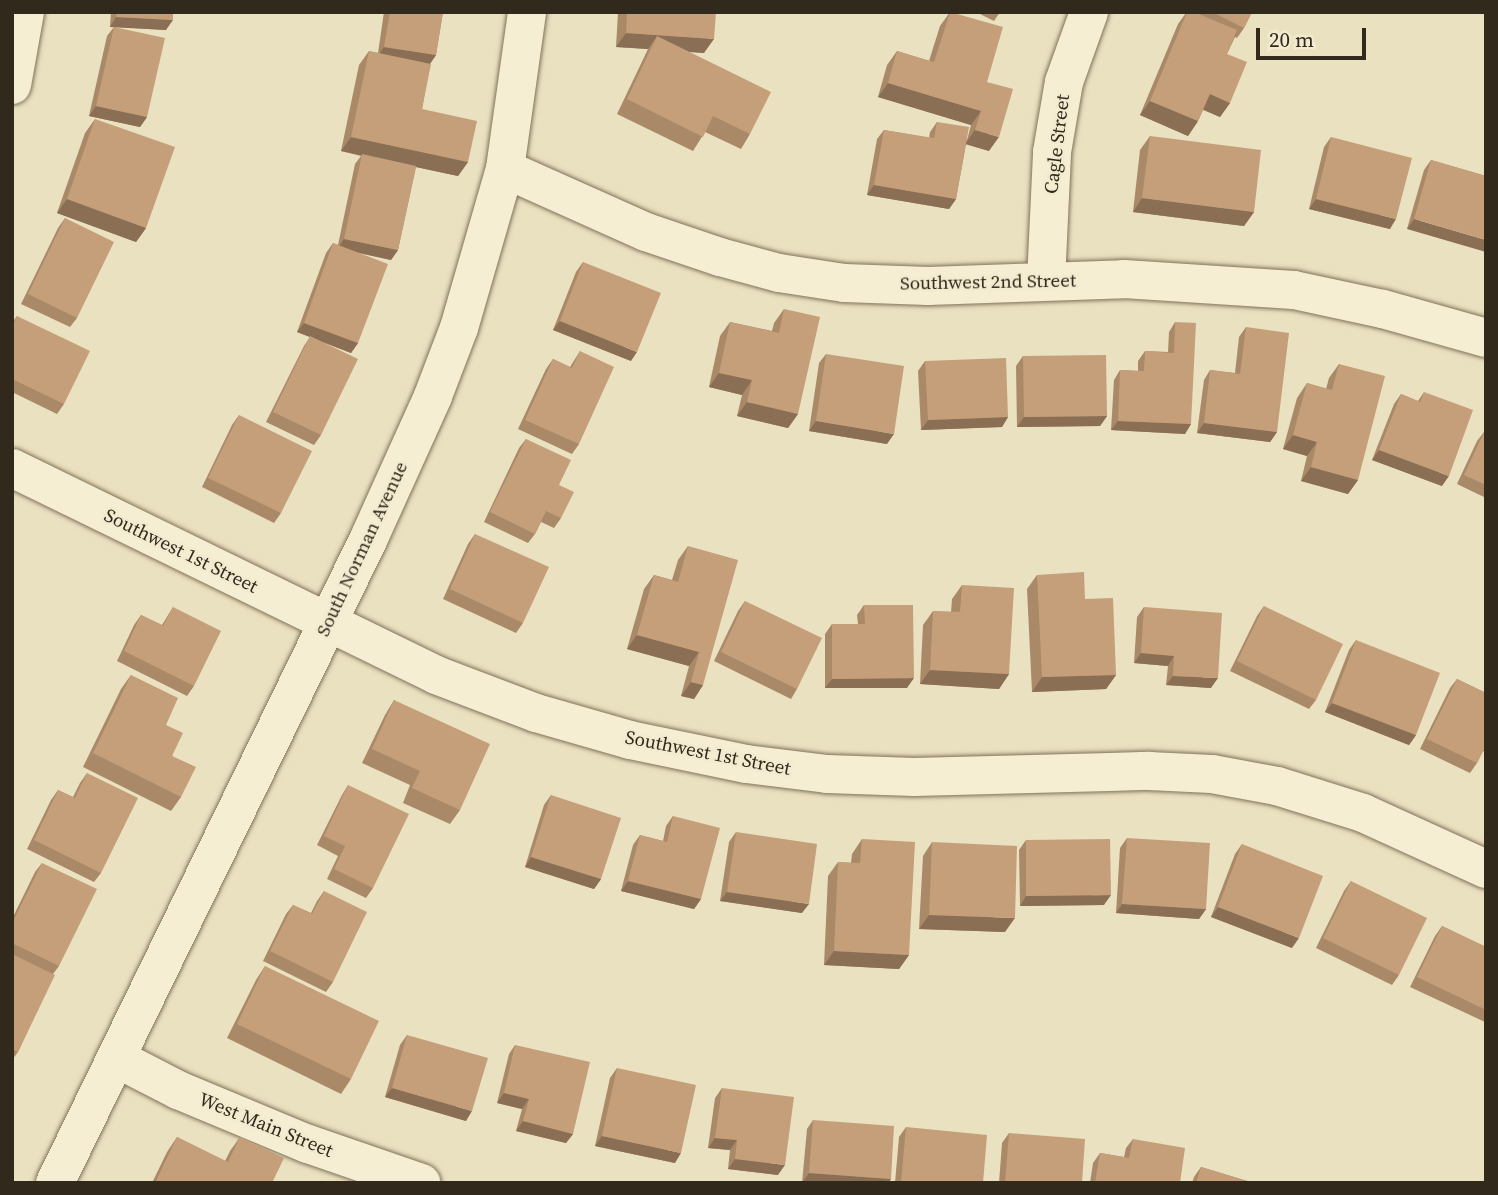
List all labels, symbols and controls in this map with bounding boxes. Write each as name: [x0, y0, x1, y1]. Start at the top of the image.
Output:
scale bar: [1260, 14, 1370, 58]
text: 20 m: [1269, 25, 1314, 54]
street label: Cagle Street: [1040, 93, 1074, 195]
street label: Southwest 2nd Street: [900, 269, 1076, 295]
street label: South Norman Avenue: [311, 458, 413, 640]
street label: Southwest 1st Street: [100, 504, 262, 598]
street label: Southwest 1st Street: [623, 726, 793, 780]
street label: West Main Street: [196, 1088, 336, 1162]

